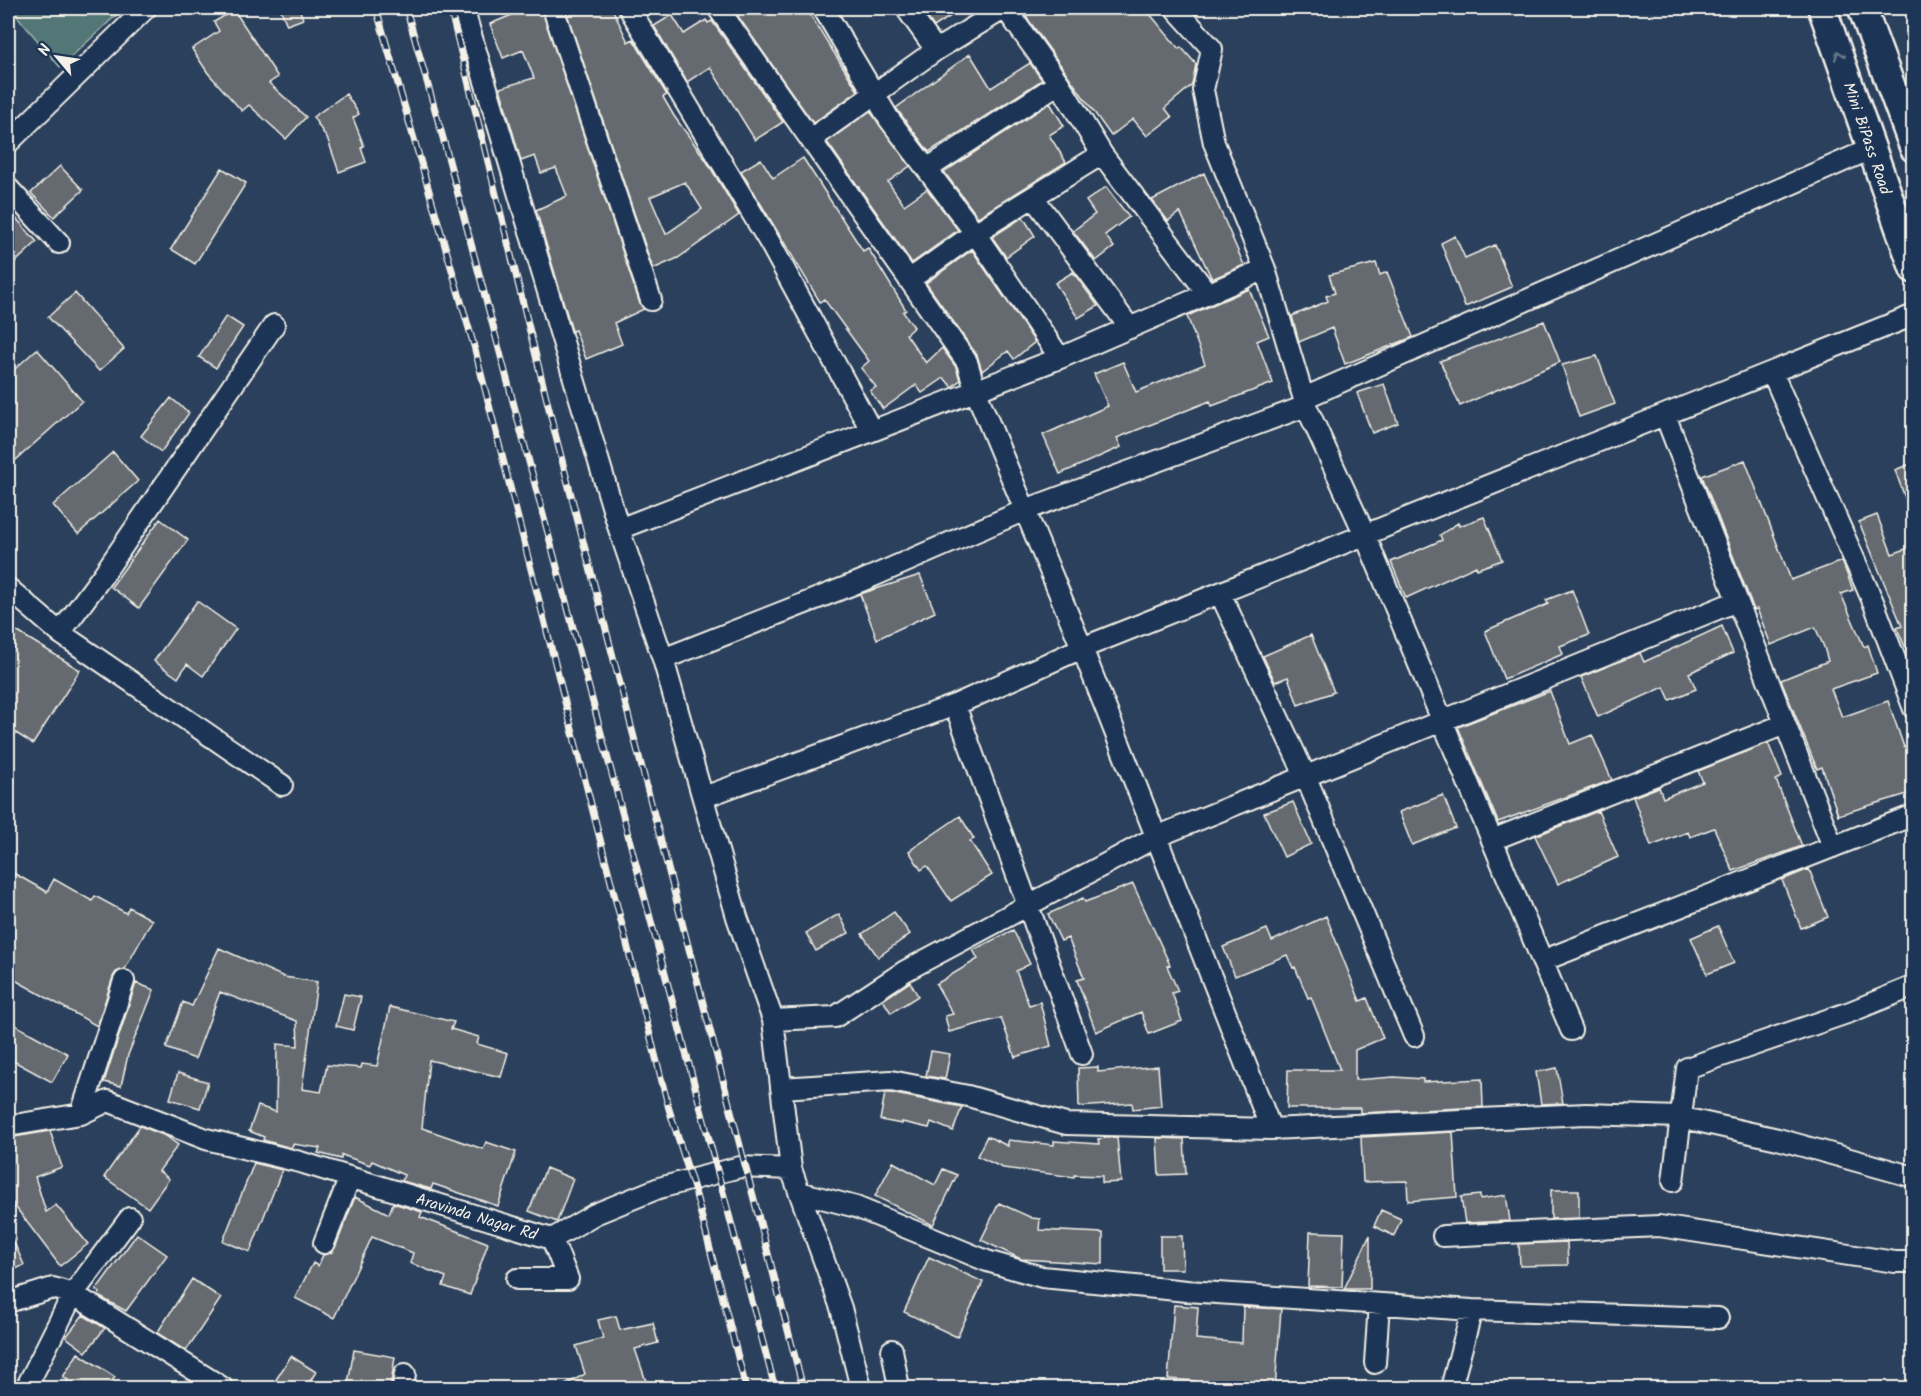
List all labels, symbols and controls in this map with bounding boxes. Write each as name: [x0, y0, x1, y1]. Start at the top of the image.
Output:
north arrow: [27, 27, 87, 87]
text: N: [32, 40, 59, 61]
one-way arrow: [1833, 50, 1846, 61]
street label: Mini BiPass Road: [1836, 79, 1898, 199]
street label: Aravinda Nagar Rd: [413, 1187, 541, 1248]

